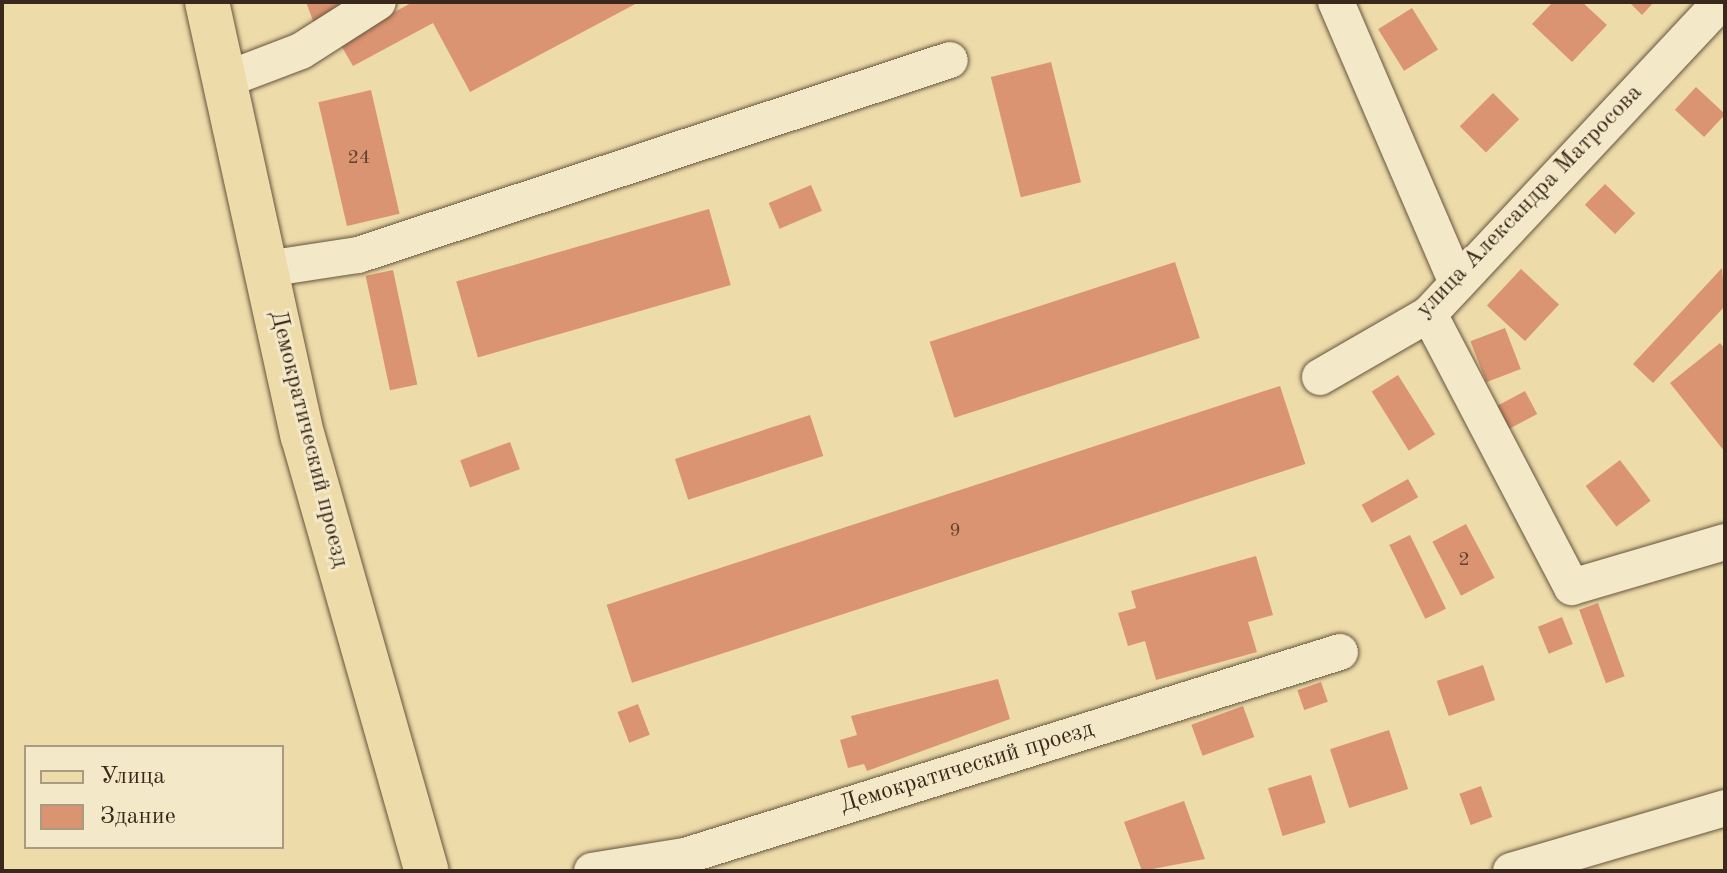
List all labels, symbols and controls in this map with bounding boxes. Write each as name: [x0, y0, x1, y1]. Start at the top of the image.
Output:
street label: улица Александра Матросова: [1411, 79, 1649, 325]
house number: 24: [347, 146, 371, 170]
street label: Демократический проезд: [262, 307, 354, 571]
house number: 9: [949, 519, 961, 543]
house number: 2: [1458, 548, 1470, 572]
street label: Демократический проезд: [837, 716, 1097, 820]
legend: [24, 745, 284, 849]
text: Улица: [100, 765, 165, 789]
text: Здание: [100, 805, 176, 829]

